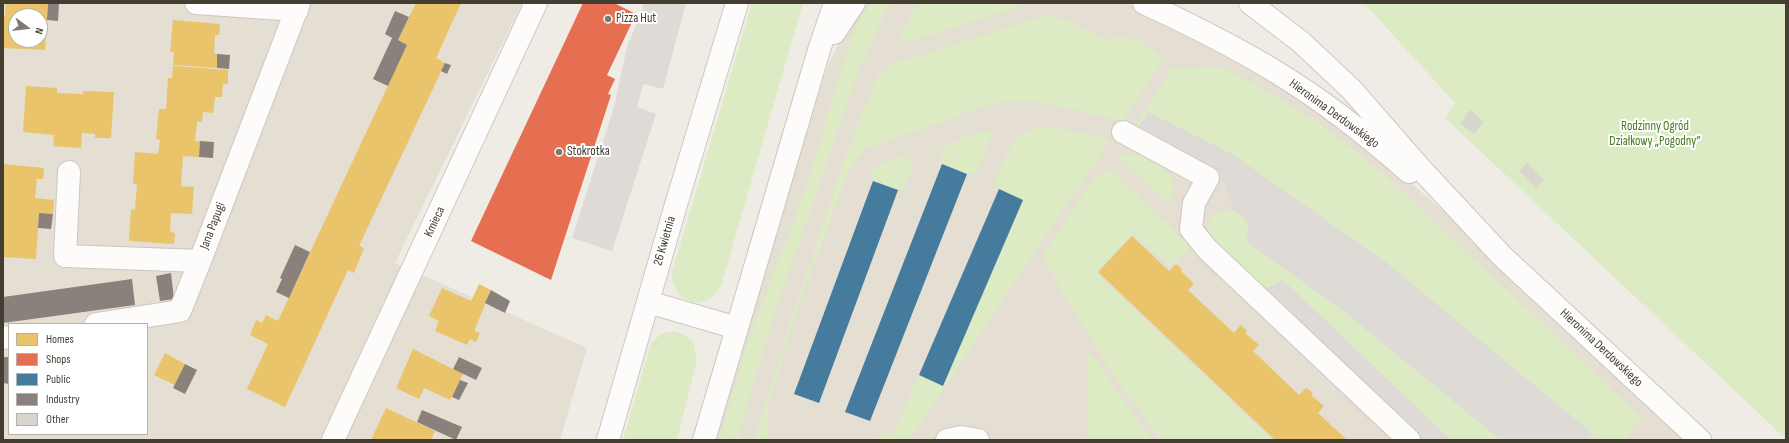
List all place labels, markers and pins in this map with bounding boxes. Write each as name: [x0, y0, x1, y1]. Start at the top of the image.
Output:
place label: Pizza Hut: [616, 11, 656, 27]
marker: Pizza Hut: [603, 14, 613, 24]
place label: Stokrotka: [567, 144, 610, 160]
marker: Stokrotka: [554, 147, 564, 157]

